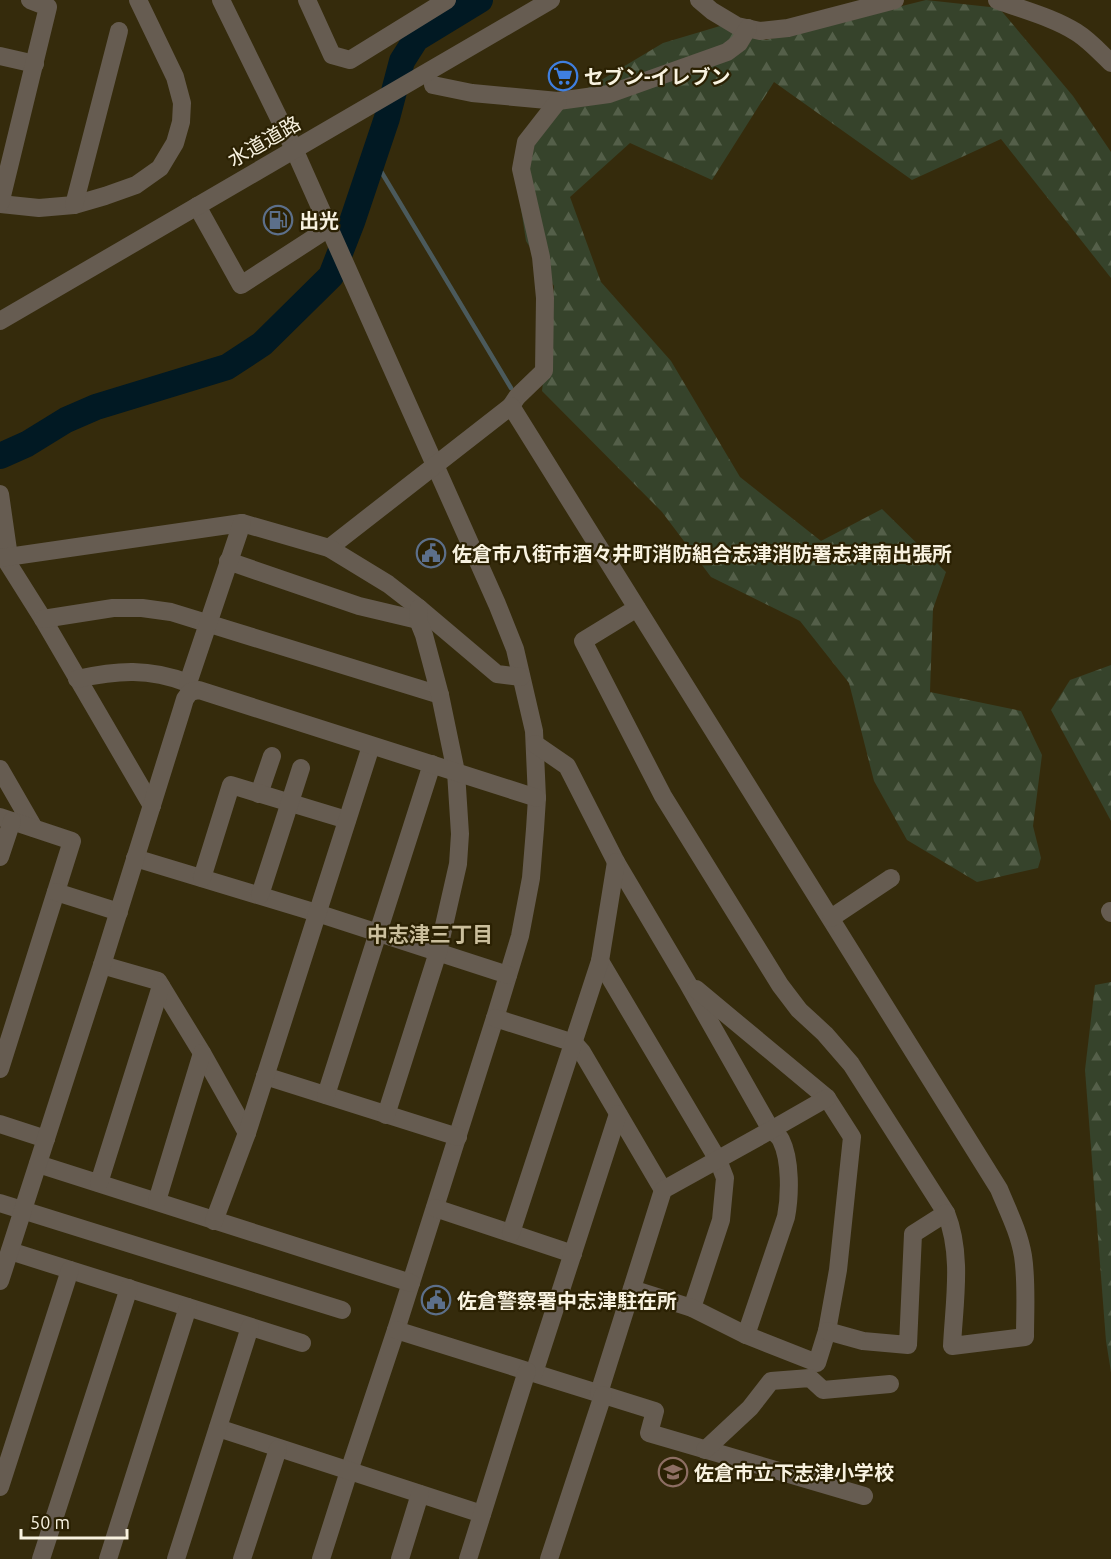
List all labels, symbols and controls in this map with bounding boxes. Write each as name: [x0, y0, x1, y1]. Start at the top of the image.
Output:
supermarket icon: セブン-イレブン: [547, 60, 579, 92]
place label: セブン-イレブン: [584, 65, 731, 88]
street label: 水道道路: [224, 111, 304, 171]
fuel station icon: 出光: [262, 204, 294, 236]
place label: 出光: [299, 209, 339, 232]
public building icon: 佐倉市八街市酒々井町消防組合志津消防署志津南出張所: [415, 537, 447, 569]
place label: 佐倉市八街市酒々井町消防組合志津消防署志津南出張所: [452, 542, 952, 565]
district label: 中志津三丁目: [367, 922, 493, 946]
public building icon: 佐倉警察署中志津駐在所: [420, 1284, 452, 1316]
place label: 佐倉警察署中志津駐在所: [457, 1289, 677, 1312]
school or university icon: 佐倉市立下志津小学校: [657, 1456, 689, 1488]
place label: 佐倉市立下志津小学校: [694, 1461, 894, 1484]
scale bar: [21, 1502, 128, 1540]
text: 50 m: [30, 1512, 70, 1532]

